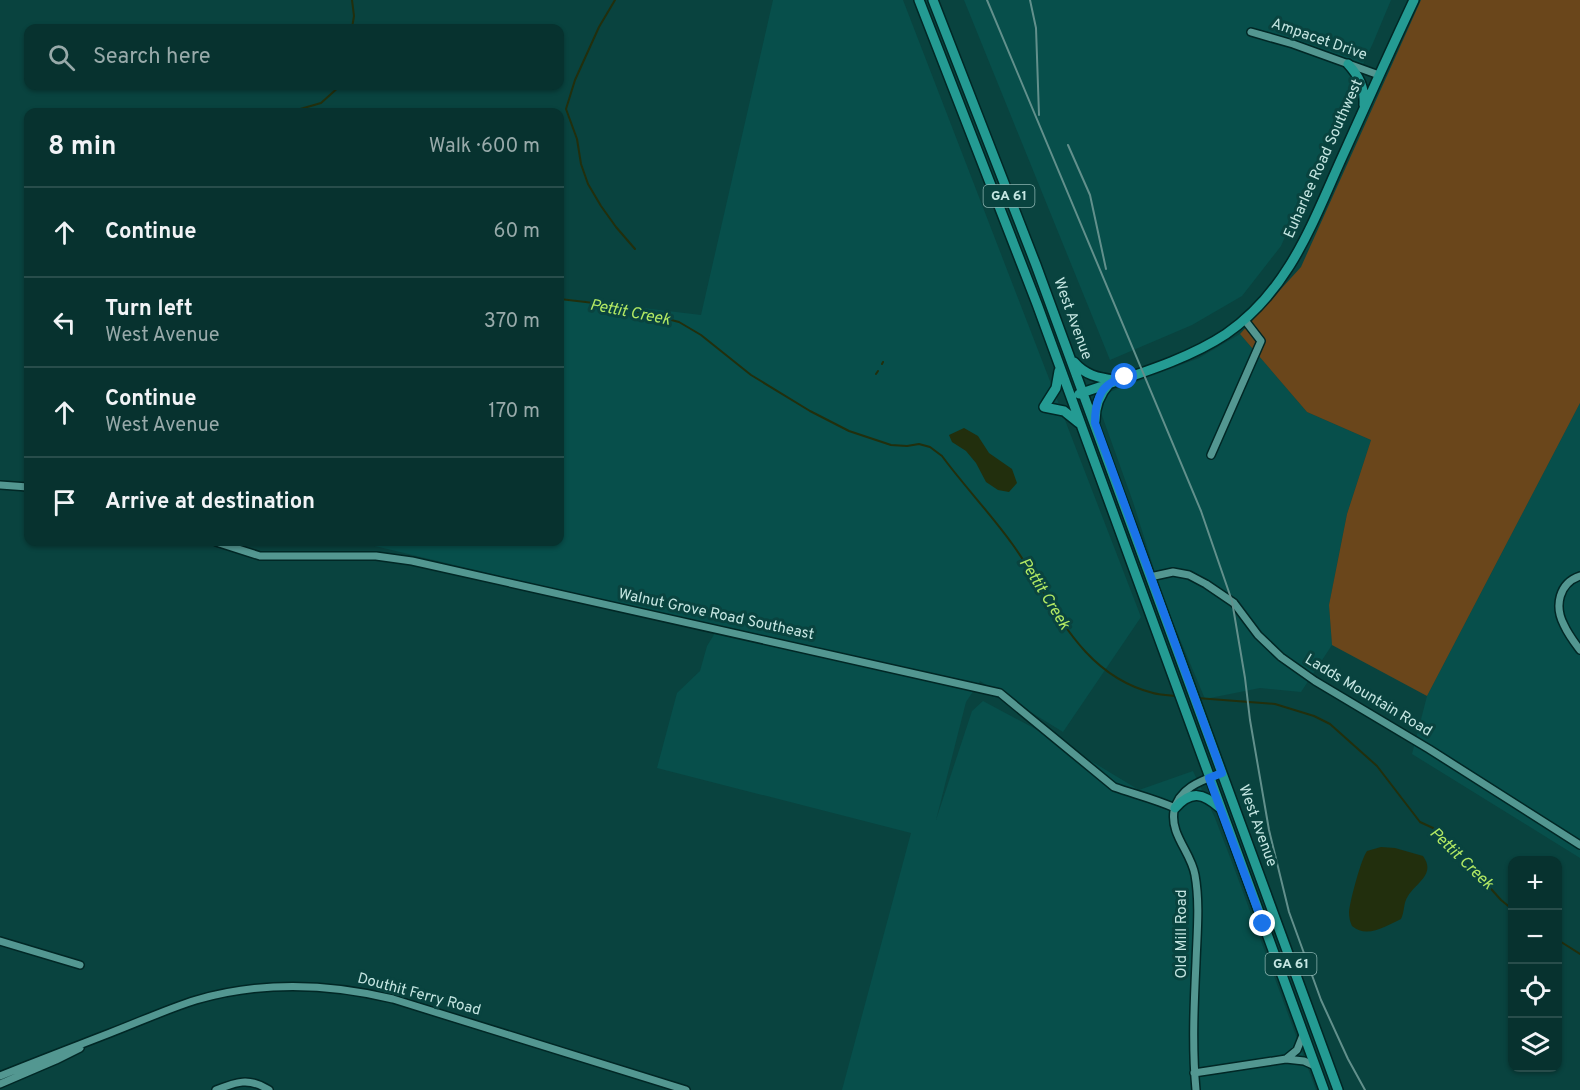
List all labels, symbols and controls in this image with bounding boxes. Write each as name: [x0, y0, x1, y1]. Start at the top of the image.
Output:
street label: Ampacet Drive: [1269, 15, 1369, 65]
search box: [24, 24, 564, 90]
icon: search: [45, 41, 78, 74]
text: Search here: [93, 44, 211, 71]
street label: Euharlee Road Southwest: [1280, 76, 1368, 242]
text: 8 min: [48, 131, 116, 164]
text: Walk · 600 m: [429, 134, 540, 160]
road number: GA 61: [984, 185, 1034, 207]
icon: ahead: [48, 216, 81, 249]
text: Continue: [105, 219, 196, 246]
text: 60 m: [494, 219, 540, 245]
street label: West Avenue: [1048, 275, 1096, 363]
water label: Pettit Creek: [588, 295, 673, 331]
text: Turn left: [105, 296, 193, 323]
icon: left: [48, 306, 81, 339]
text: 370 m: [484, 309, 540, 335]
text: West Avenue: [105, 323, 219, 349]
route start: [1111, 363, 1137, 389]
text: Continue: [105, 386, 196, 413]
icon: ahead: [48, 396, 81, 429]
text: 170 m: [488, 399, 540, 425]
text: West Avenue: [105, 413, 219, 439]
icon: arrive: [48, 486, 81, 519]
text: Arrive at destination: [105, 489, 315, 516]
water label: Pettit Creek: [1014, 554, 1075, 635]
street label: Walnut Grove Road Southeast: [616, 585, 816, 645]
street label: Ladds Mountain Road: [1301, 650, 1435, 742]
street label: West Avenue: [1233, 782, 1281, 870]
water label: Pettit Creek: [1425, 824, 1498, 895]
map controls: [1508, 856, 1562, 1072]
button: +: [1508, 856, 1562, 910]
street label: Old Mill Road: [1173, 890, 1192, 978]
route end: [1249, 910, 1275, 936]
button: −: [1508, 910, 1562, 964]
road number: GA 61: [1266, 953, 1316, 975]
button: locate: [1508, 964, 1562, 1018]
street label: Douthit Ferry Road: [355, 969, 483, 1021]
button: layers: [1508, 1018, 1562, 1072]

